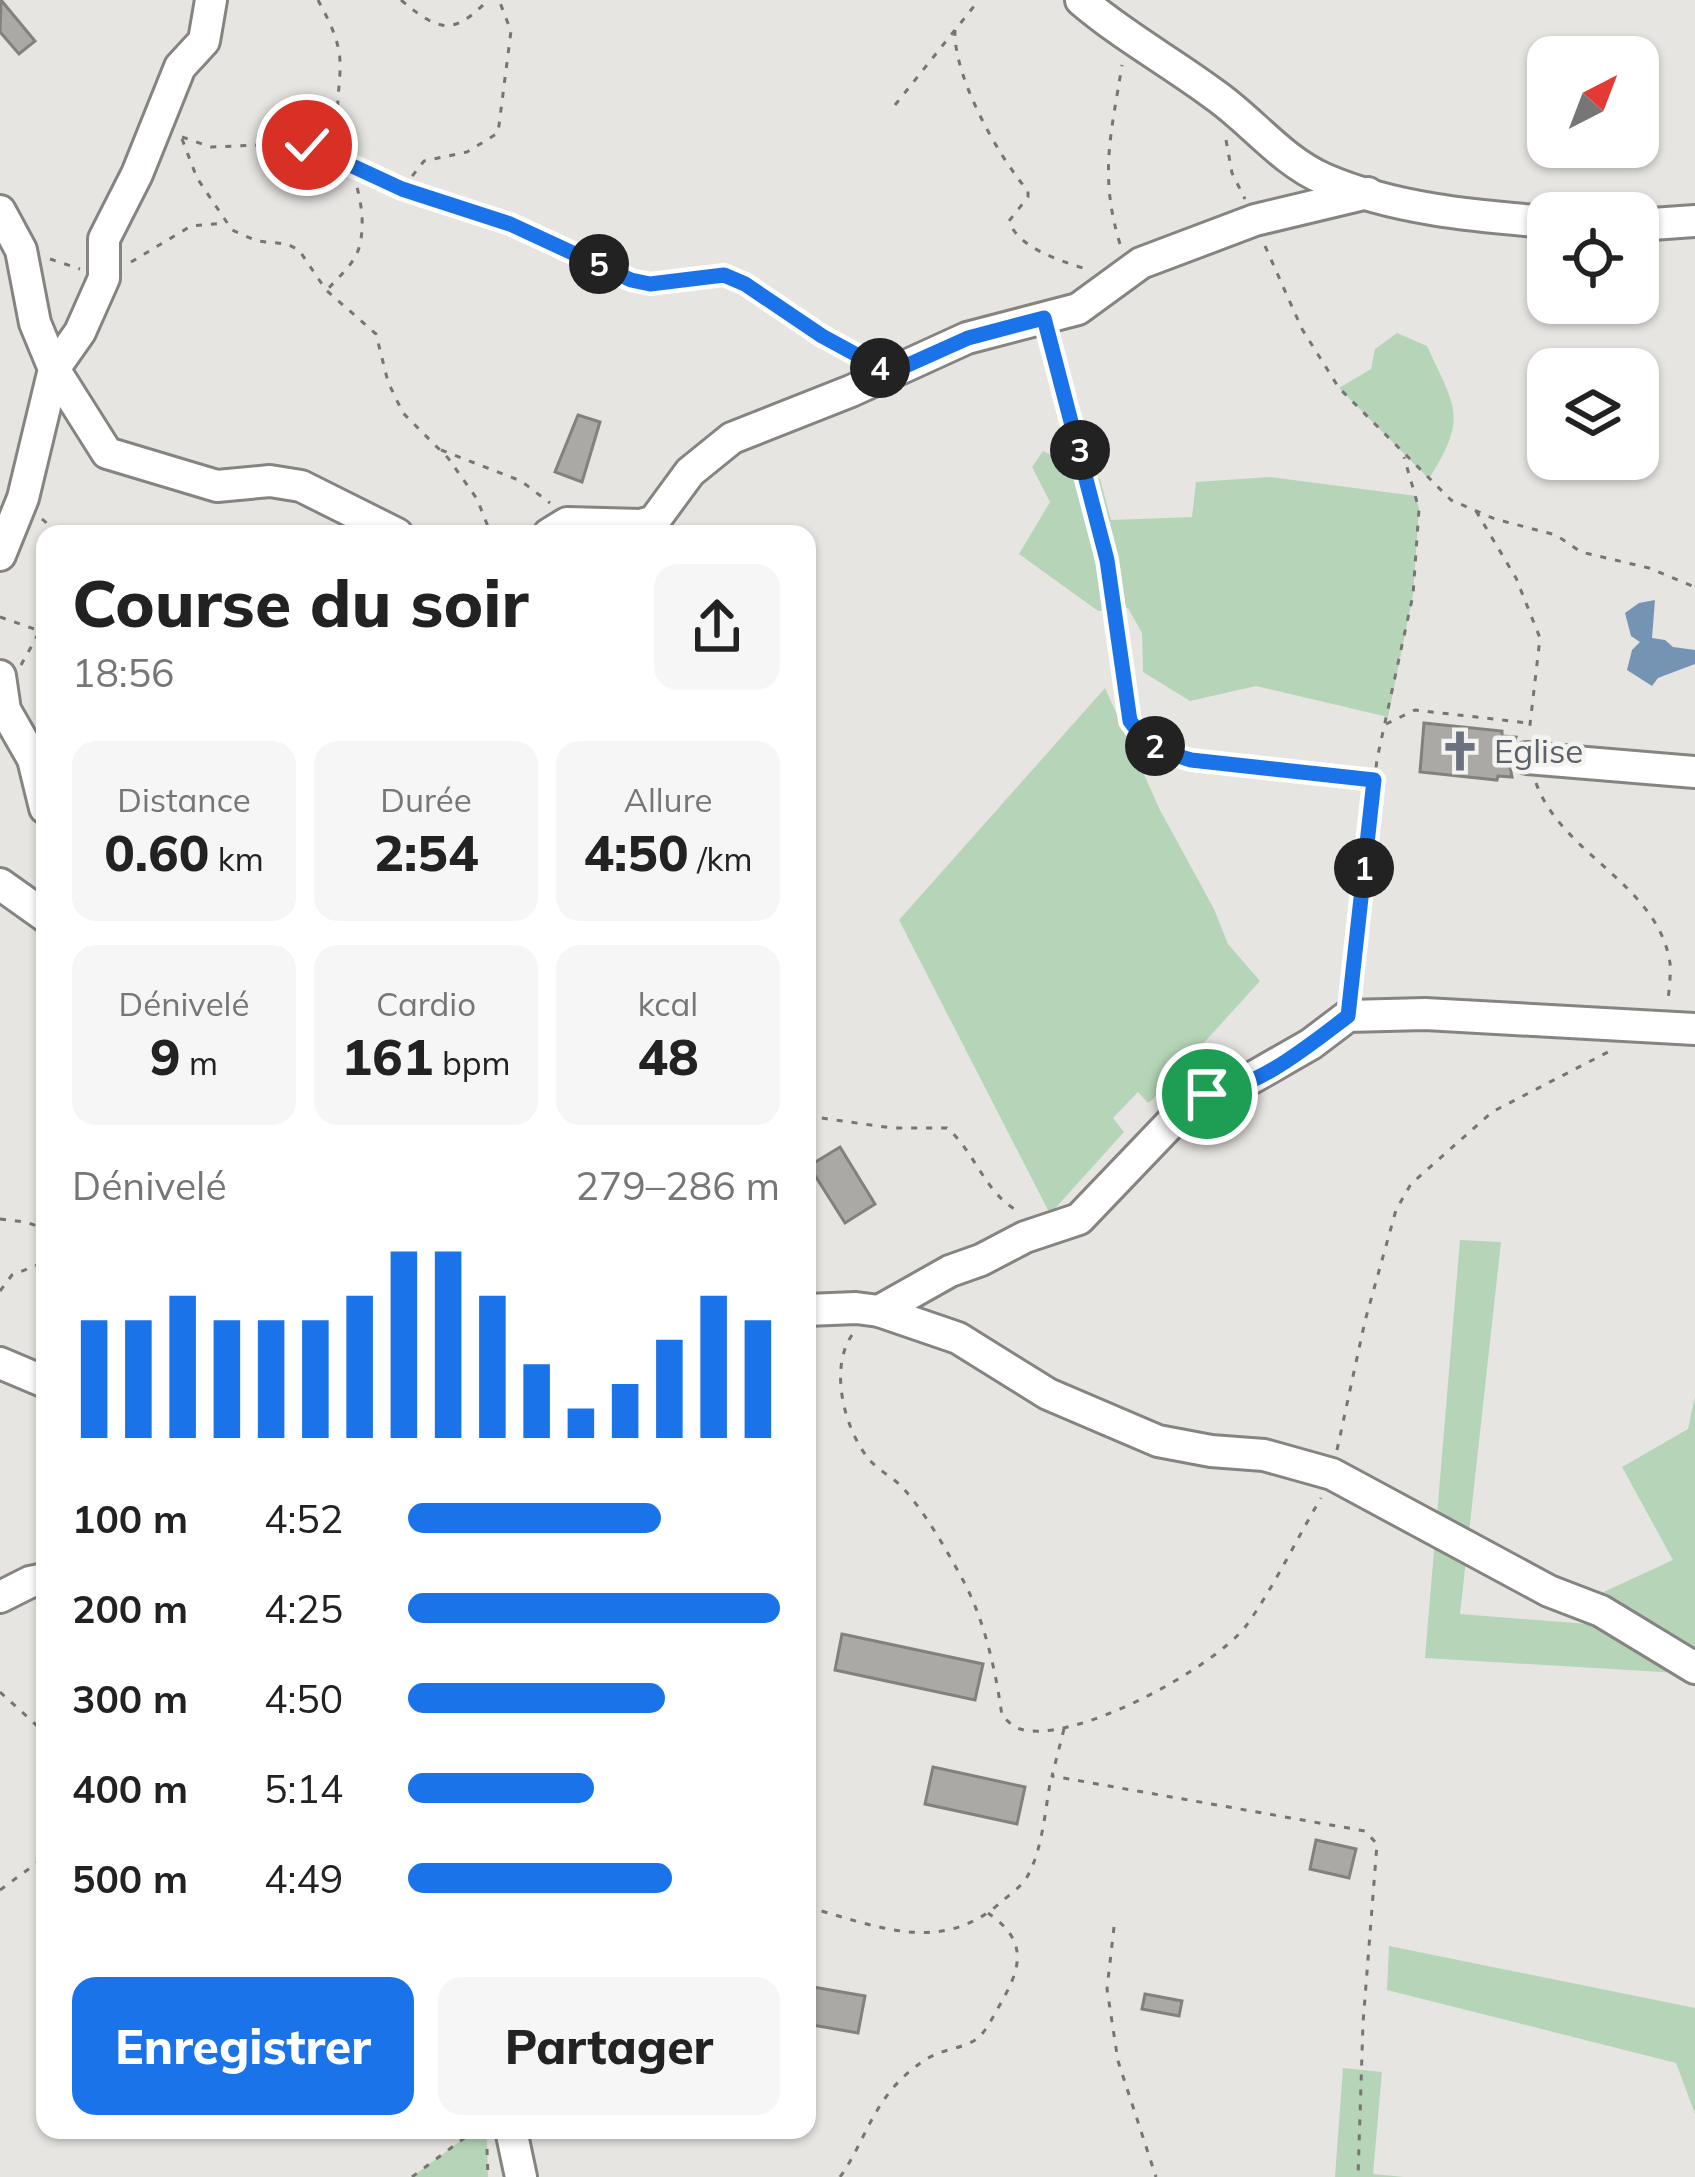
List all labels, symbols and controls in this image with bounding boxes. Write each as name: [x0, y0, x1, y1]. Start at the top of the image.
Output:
north arrow: [1527, 36, 1659, 168]
map controls: [1527, 36, 1659, 480]
pin: [256, 94, 358, 196]
icon: check: [274, 112, 340, 178]
button: locate: [1527, 192, 1659, 324]
pin: 5: [569, 234, 629, 294]
text: 5: [589, 243, 609, 284]
pin: 4: [850, 338, 910, 398]
text: 4: [870, 347, 890, 388]
button: layers: [1527, 348, 1659, 480]
pin: 3: [1050, 420, 1110, 480]
text: 3: [1070, 429, 1090, 470]
text: Course du soir: [72, 561, 529, 644]
button: share: [654, 564, 780, 690]
text: 18:56: [72, 648, 175, 697]
pin: 2: [1125, 716, 1185, 776]
text: 2: [1145, 725, 1165, 766]
church icon: Eglise: [1437, 728, 1483, 774]
place label: Eglise: [1494, 730, 1583, 771]
text: Distance: [117, 779, 251, 820]
text: Durée: [380, 779, 472, 820]
text: Allure: [624, 779, 712, 820]
text: 0.60: [104, 820, 209, 884]
text: 2:54: [373, 820, 479, 884]
text: 4:50: [584, 820, 689, 884]
text: km: [209, 838, 264, 879]
text: /km: [689, 838, 752, 879]
pin: 1: [1334, 838, 1394, 898]
text: 1: [1354, 847, 1374, 888]
text: Dénivelé: [119, 983, 249, 1024]
text: Cardio: [376, 983, 476, 1024]
text: kcal: [638, 983, 698, 1024]
text: 9: [150, 1024, 181, 1088]
text: 161: [342, 1024, 433, 1088]
text: 48: [637, 1024, 699, 1088]
text: m: [181, 1042, 218, 1083]
text: bpm: [433, 1042, 511, 1083]
pin: [1156, 1043, 1258, 1145]
icon: arrive: [1174, 1061, 1240, 1127]
text: Dénivelé: [72, 1161, 227, 1210]
text: 279–286 m: [575, 1161, 780, 1210]
text: 100 m: [72, 1494, 188, 1543]
text: 4:52: [264, 1494, 343, 1543]
text: 200 m: [72, 1584, 188, 1633]
text: 4:25: [264, 1584, 343, 1633]
text: 300 m: [72, 1674, 188, 1723]
text: 4:50: [264, 1674, 343, 1723]
text: 400 m: [72, 1764, 188, 1813]
text: 5:14: [264, 1764, 343, 1813]
text: 500 m: [72, 1854, 188, 1903]
text: 4:49: [264, 1854, 343, 1903]
button: Enregistrer: [72, 1977, 414, 2115]
button: Partager: [438, 1977, 780, 2115]

